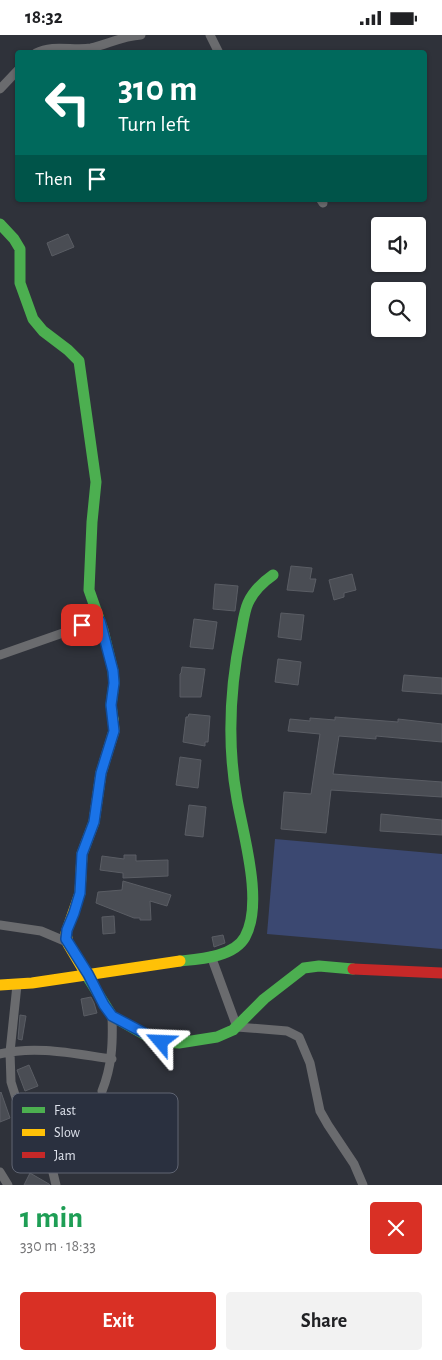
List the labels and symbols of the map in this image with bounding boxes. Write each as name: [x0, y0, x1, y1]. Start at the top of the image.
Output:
pin: [61, 604, 103, 646]
position arrow: [134, 1015, 186, 1067]
legend: [12, 1093, 178, 1173]
text: Fast: [54, 1104, 76, 1118]
text: Slow: [54, 1126, 81, 1140]
text: Jam: [54, 1149, 76, 1163]

